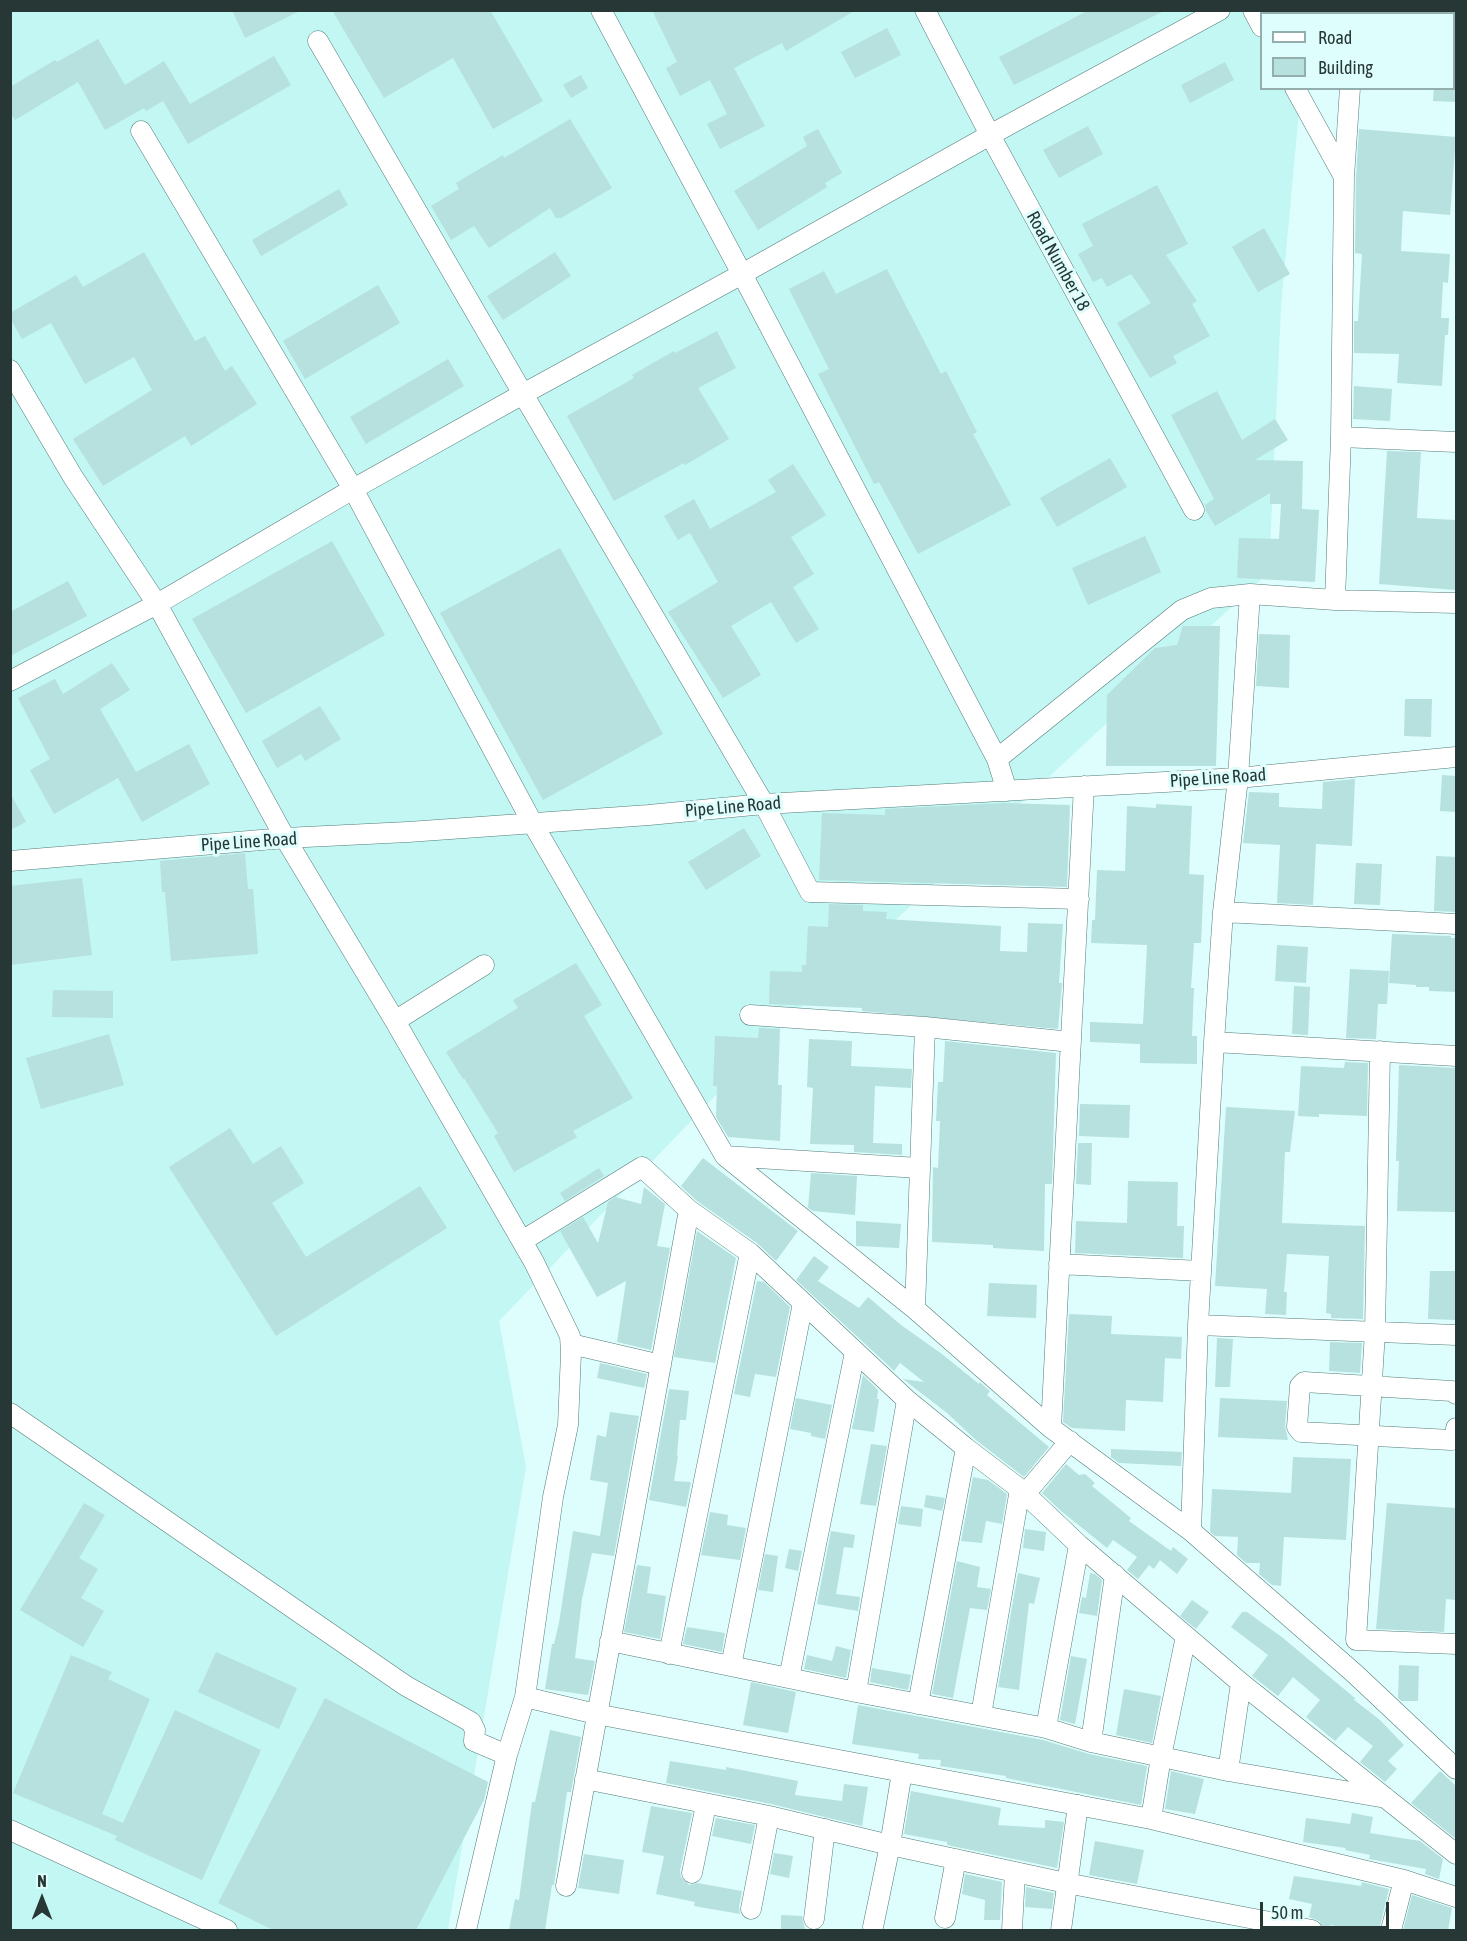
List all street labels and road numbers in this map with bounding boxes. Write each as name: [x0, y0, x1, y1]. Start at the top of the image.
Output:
street label: Road Number 18: [1022, 207, 1094, 315]
street label: Pipe Line Road: [1169, 764, 1267, 792]
street label: Pipe Line Road: [684, 792, 782, 822]
street label: Pipe Line Road: [200, 828, 298, 856]

